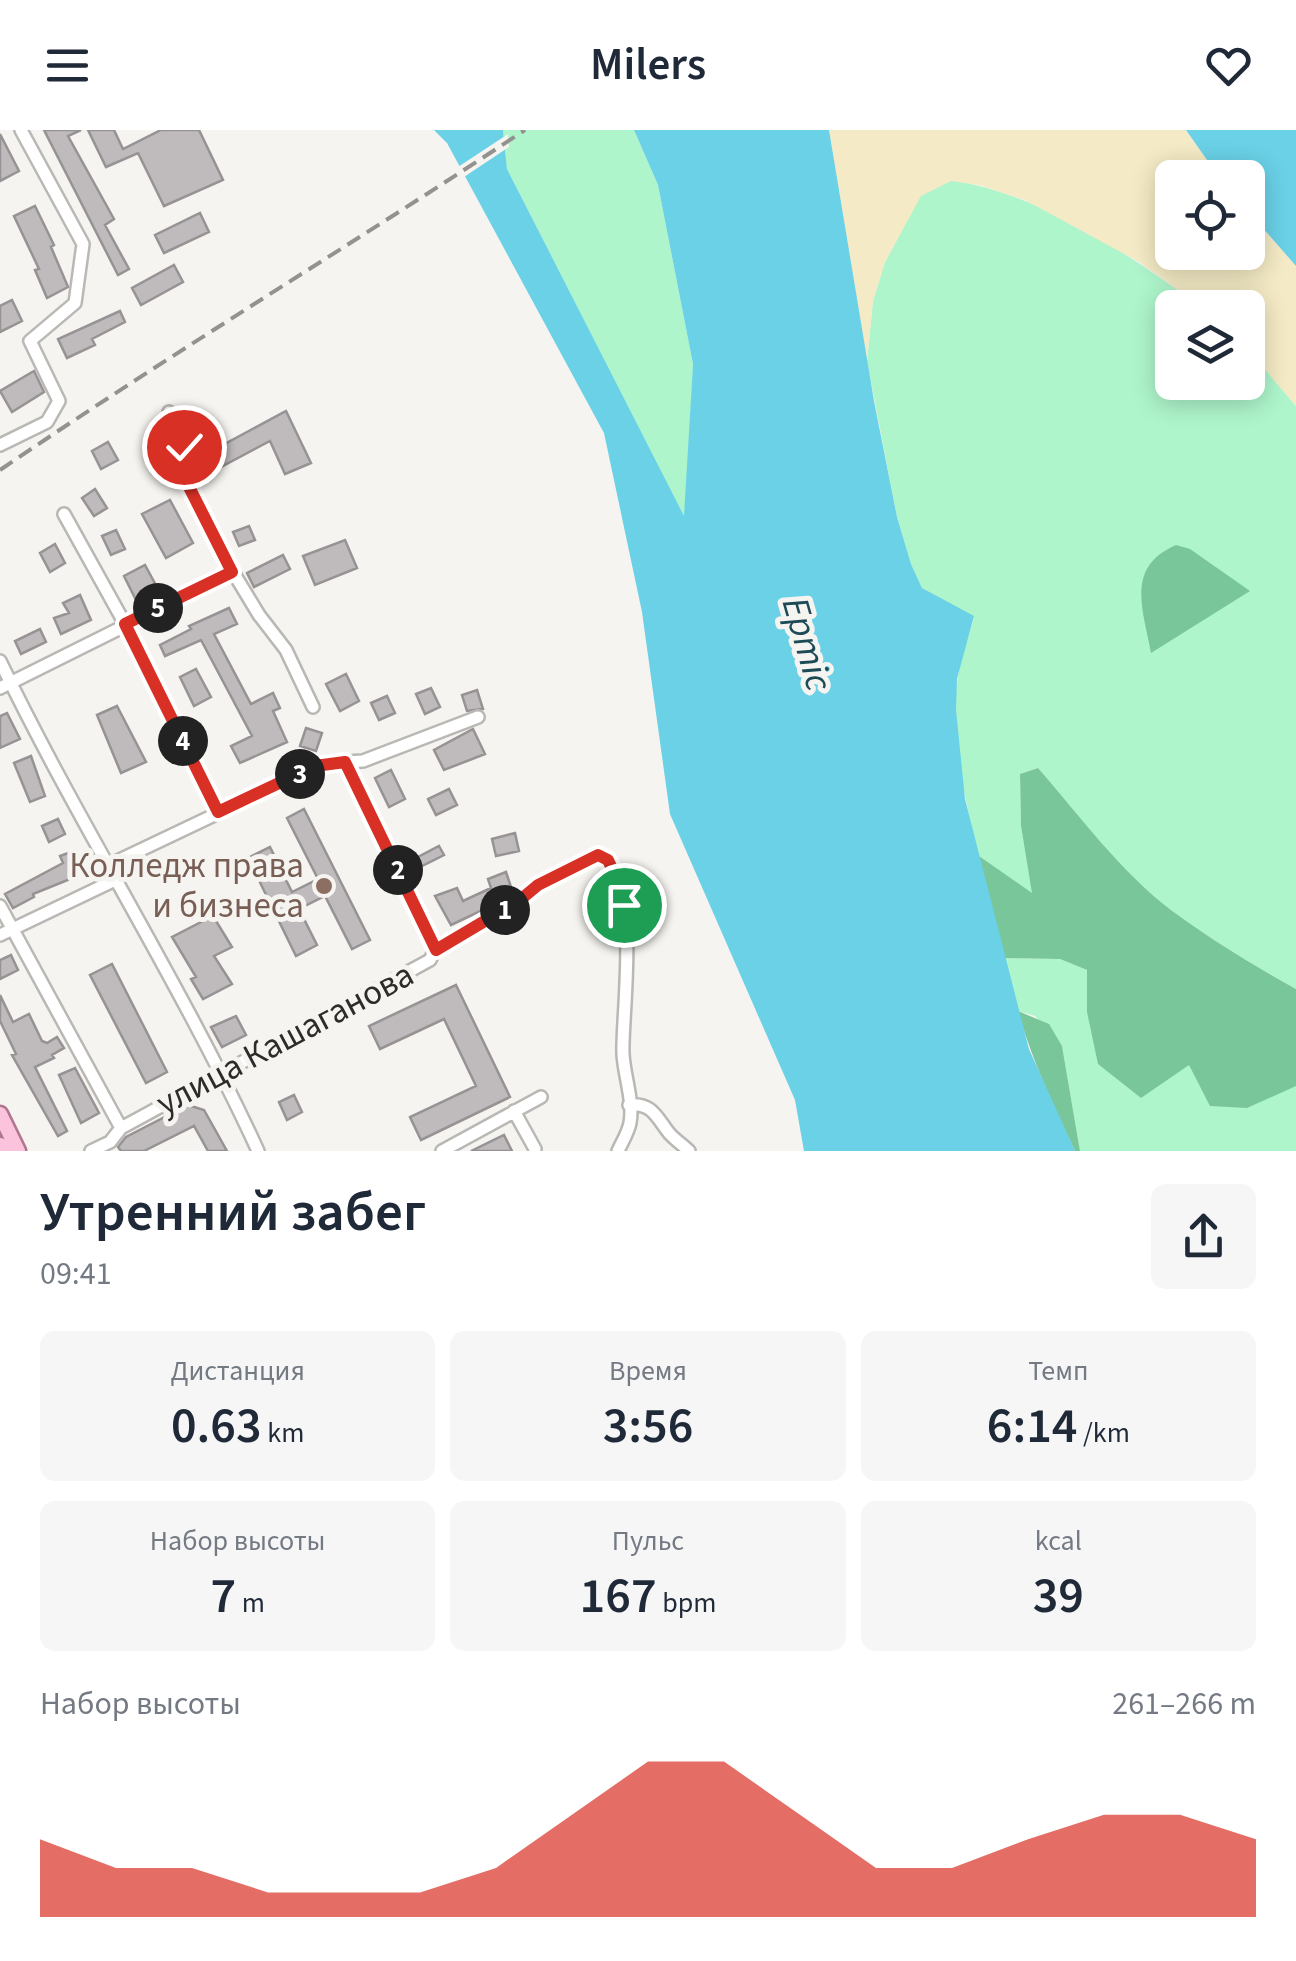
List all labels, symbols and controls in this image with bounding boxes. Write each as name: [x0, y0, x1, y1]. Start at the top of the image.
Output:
text: Milers: [590, 33, 706, 97]
icon: menu: [40, 38, 95, 93]
icon: heart: [1201, 38, 1256, 93]
map controls: [1155, 160, 1265, 400]
button: locate: [1155, 160, 1265, 270]
button: layers: [1155, 290, 1265, 400]
pin: [142, 405, 227, 490]
icon: check: [157, 420, 212, 475]
pin: 5: [133, 583, 183, 633]
text: 5: [151, 588, 165, 628]
water label: Ертіс: [768, 591, 846, 698]
pin: 4: [158, 716, 208, 766]
text: 4: [176, 721, 190, 761]
pin: 3: [275, 749, 325, 799]
text: 3: [293, 754, 307, 794]
place label: Колледж права и бизнеса: [69, 841, 304, 931]
pin: 2: [373, 845, 423, 895]
text: 2: [391, 850, 405, 890]
pin: [582, 863, 667, 948]
marker: Колледж права и бизнеса: [313, 875, 335, 897]
icon: arrive: [597, 878, 652, 933]
pin: 1: [480, 885, 530, 935]
text: 1: [498, 890, 512, 930]
street label: улица Кашаганова: [147, 950, 423, 1128]
text: Утренний забег: [40, 1174, 426, 1252]
button: share: [1151, 1184, 1256, 1289]
text: 09:41: [40, 1251, 112, 1297]
text: Дистанция: [170, 1351, 305, 1391]
text: Время: [609, 1351, 687, 1391]
text: Темп: [1028, 1351, 1088, 1391]
text: 0.63: [171, 1391, 262, 1462]
text: 3:56: [603, 1391, 693, 1462]
text: 6:14: [987, 1391, 1077, 1462]
text: km: [262, 1413, 304, 1453]
text: /km: [1077, 1413, 1130, 1453]
text: Набор высоты: [150, 1521, 325, 1561]
text: Пульс: [612, 1521, 684, 1561]
text: kcal: [1035, 1521, 1082, 1561]
text: 7: [210, 1561, 236, 1632]
text: 167: [580, 1561, 657, 1632]
text: 39: [1033, 1561, 1084, 1632]
text: m: [236, 1583, 265, 1623]
text: bpm: [657, 1583, 716, 1623]
text: Набор высоты: [40, 1681, 241, 1727]
text: 261–266 m: [1112, 1681, 1256, 1727]

